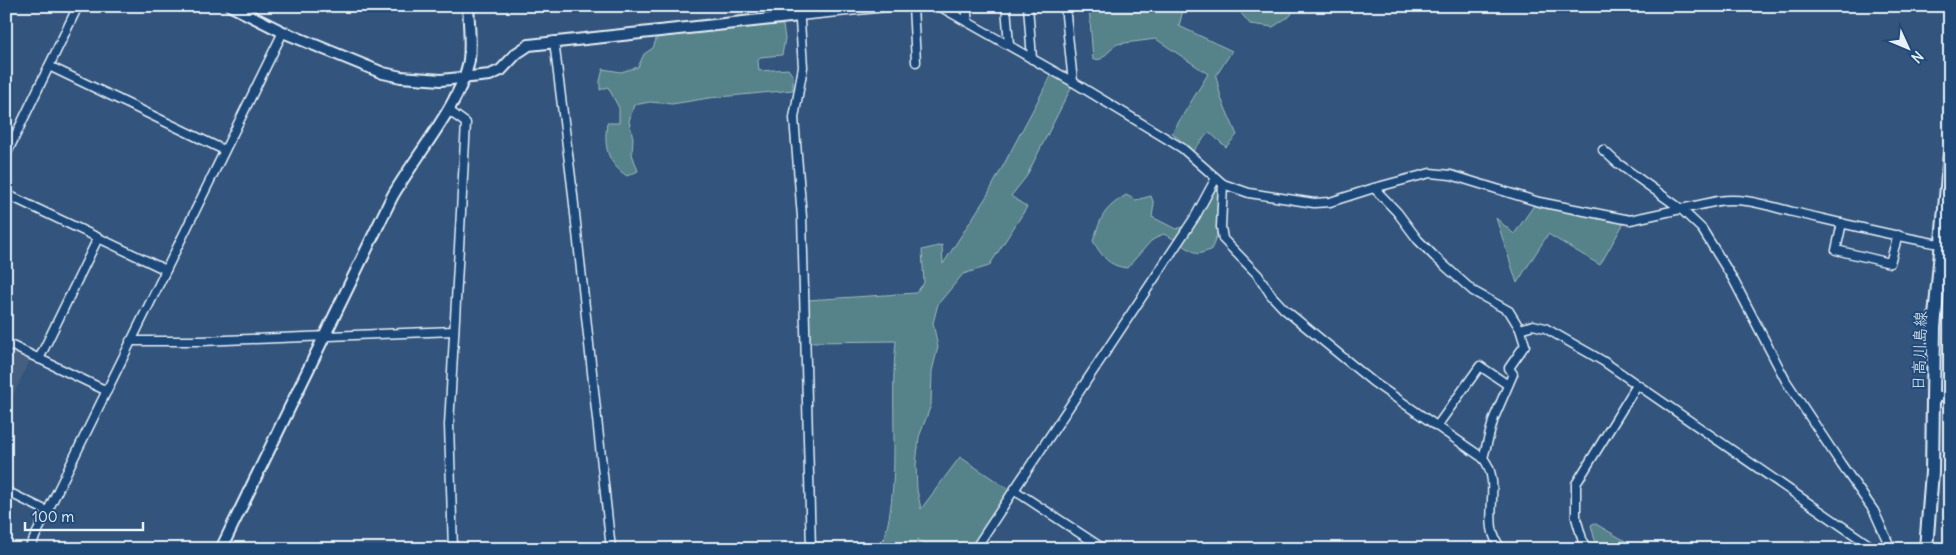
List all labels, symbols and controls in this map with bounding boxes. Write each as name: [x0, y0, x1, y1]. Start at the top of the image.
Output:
north arrow: [1884, 22, 1934, 72]
text: N: [1908, 47, 1927, 67]
street label: 日高川島線: [1908, 311, 1930, 391]
scale bar: [25, 500, 142, 532]
text: 100 m: [32, 507, 74, 526]

